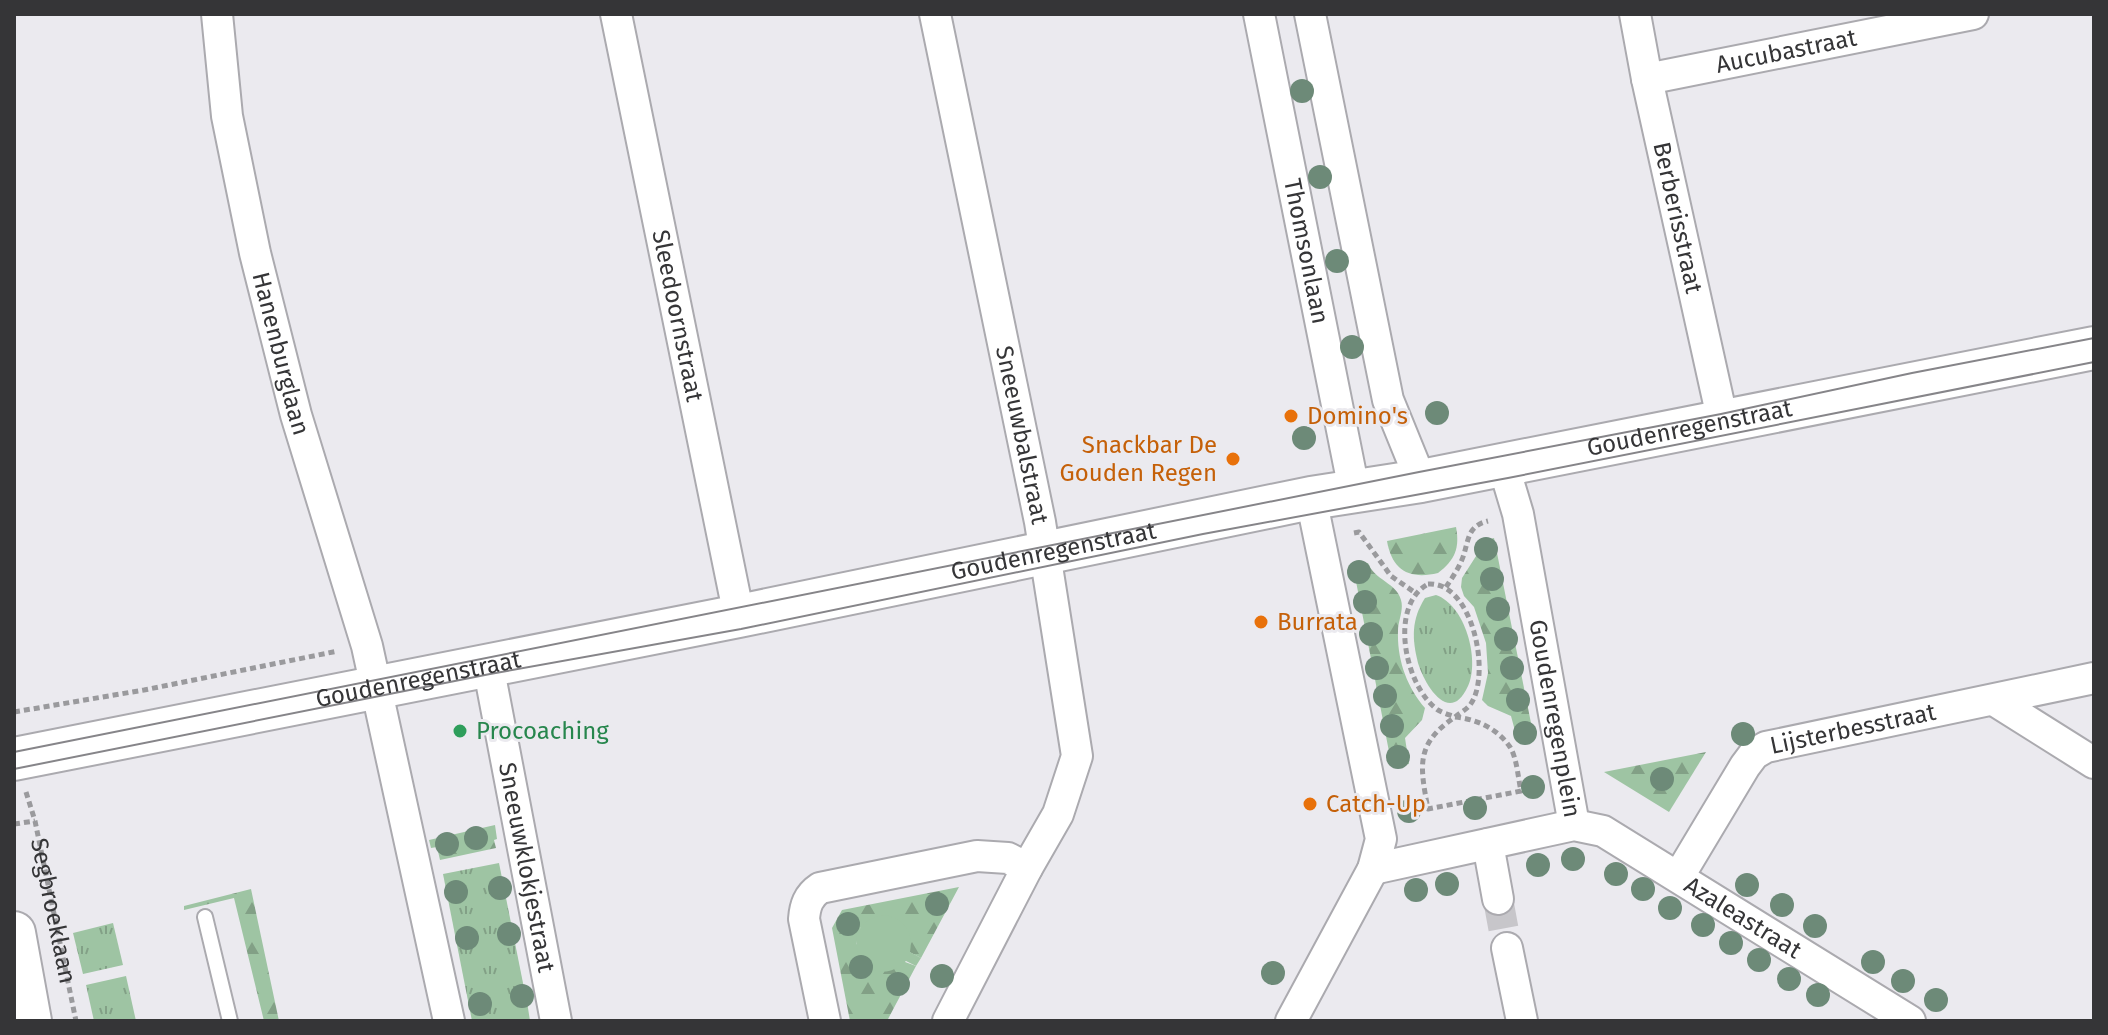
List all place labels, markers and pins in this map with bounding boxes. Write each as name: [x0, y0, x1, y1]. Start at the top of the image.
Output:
place label: Domino's: [1307, 402, 1408, 430]
marker: Domino's: [1282, 407, 1300, 425]
place label: Snackbar De Gouden Regen: [1060, 431, 1217, 487]
marker: Snackbar De Gouden Regen: [1224, 450, 1242, 468]
place label: Burrata: [1277, 608, 1358, 636]
marker: Burrata: [1252, 613, 1270, 631]
place label: Procoaching: [476, 717, 609, 745]
marker: Procoaching: [451, 722, 469, 740]
place label: Catch-Up: [1326, 790, 1426, 818]
marker: Catch-Up: [1301, 795, 1319, 813]

